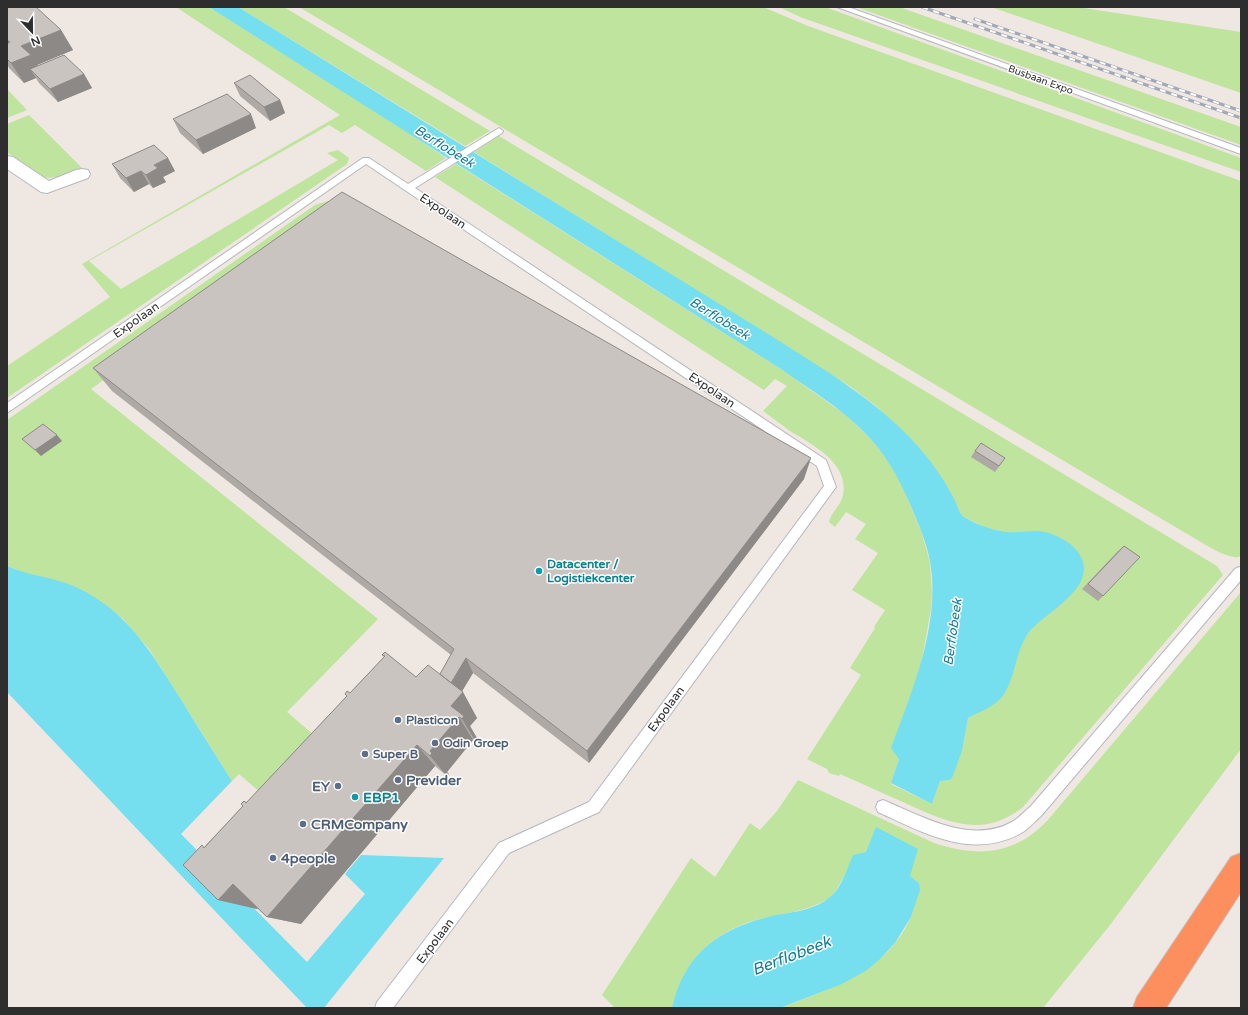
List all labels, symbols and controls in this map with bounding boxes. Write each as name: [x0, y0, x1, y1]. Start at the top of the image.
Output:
north arrow: [12, 12, 52, 52]
text: N: [29, 33, 42, 48]
street label: Busbaan Expo: [1007, 63, 1075, 97]
water label: Berflobeek: [412, 122, 478, 172]
street label: Expolaan: [417, 190, 469, 232]
water label: Berflobeek: [687, 294, 753, 344]
street label: Expolaan: [110, 299, 162, 341]
street label: Expolaan: [686, 369, 738, 411]
place label: Datacenter / Logistiekcenter: [547, 557, 635, 586]
marker: Datacenter / Logistiekcenter: [534, 566, 544, 576]
water label: Berflobeek: [940, 597, 966, 667]
street label: Expolaan: [645, 684, 687, 734]
place label: Plasticon: [406, 713, 458, 727]
marker: Plasticon: [393, 715, 403, 725]
place label: Odin Groep: [443, 736, 509, 751]
marker: Odin Groep: [430, 738, 440, 748]
place label: Super B: [373, 747, 418, 762]
marker: Super B: [360, 749, 370, 759]
place label: Previder: [406, 772, 462, 789]
marker: Previder: [393, 775, 403, 785]
place label: EY: [312, 778, 330, 795]
marker: EY: [333, 781, 343, 791]
place label: EBP1: [363, 789, 400, 806]
marker: EBP1: [350, 792, 360, 802]
place label: CRMCompany: [311, 816, 408, 833]
marker: CRMCompany: [298, 819, 308, 829]
place label: 4people: [281, 850, 335, 867]
marker: 4people: [268, 853, 278, 863]
street label: Expolaan: [414, 916, 456, 966]
water label: Berflobeek: [749, 931, 835, 980]

